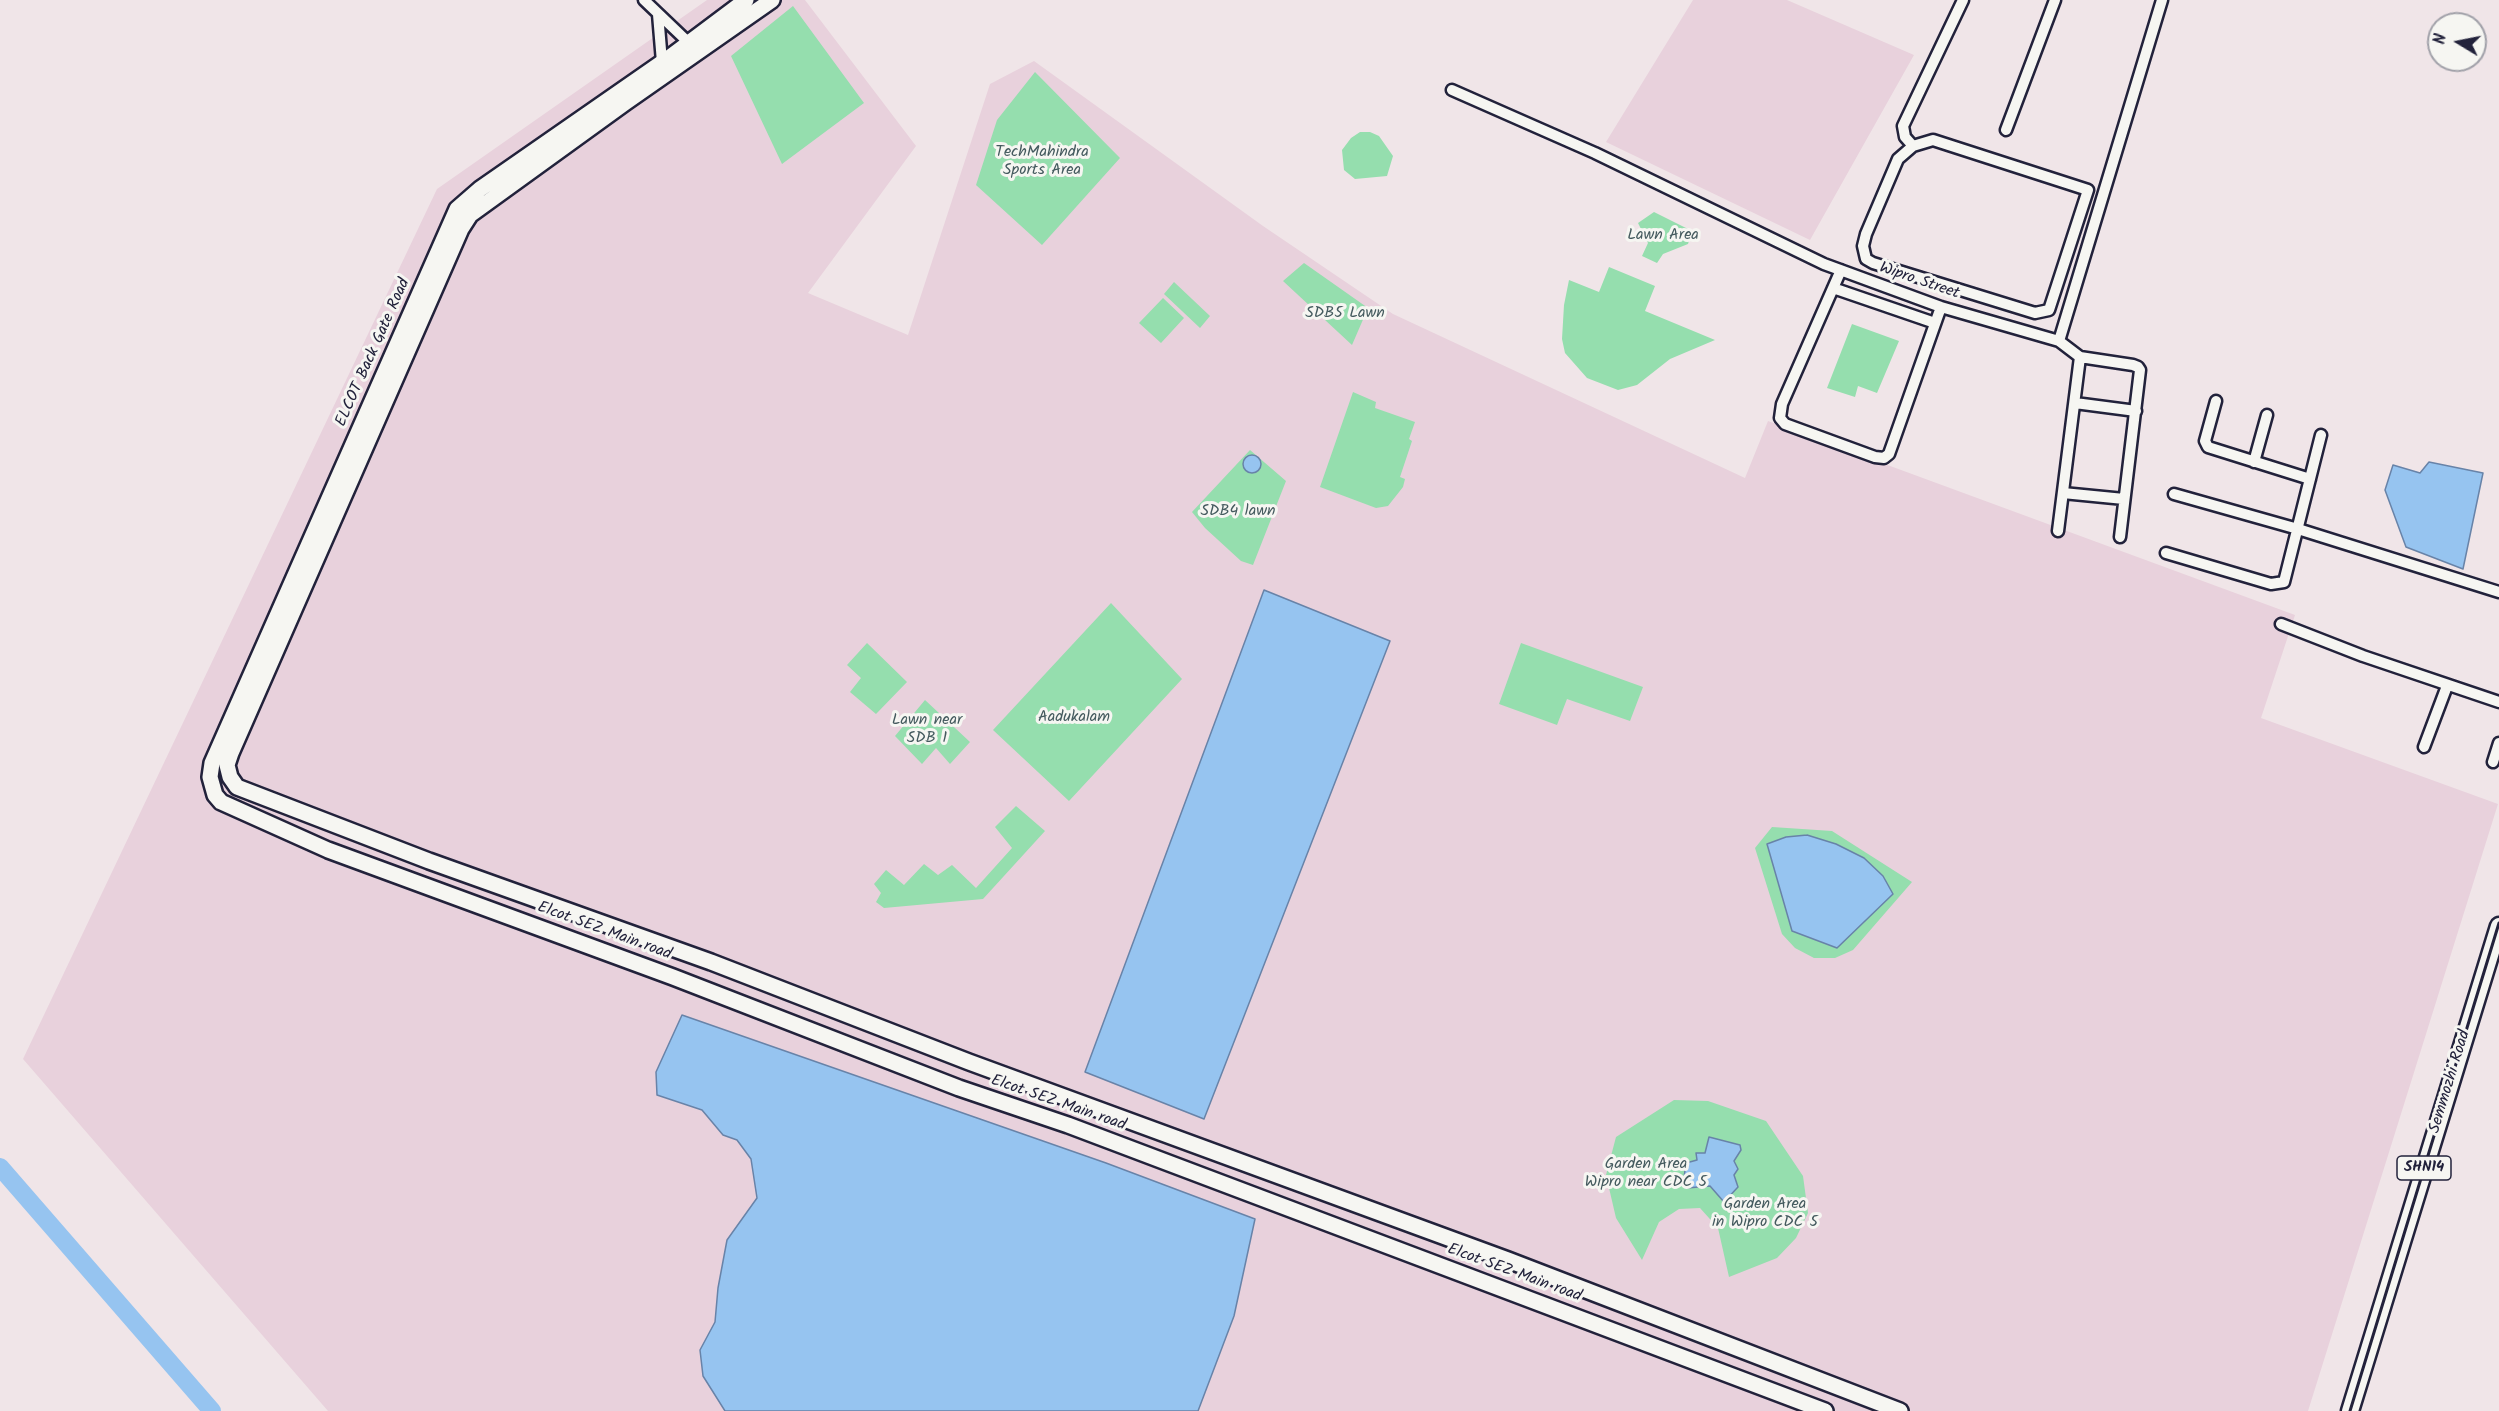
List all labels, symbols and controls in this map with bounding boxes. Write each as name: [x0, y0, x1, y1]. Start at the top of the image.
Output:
north arrow: [2427, 12, 2487, 72]
text: N: [2428, 32, 2454, 46]
park label: TechMahindra Sports Area: [995, 143, 1089, 181]
park label: Lawn Area: [1627, 226, 1699, 246]
street label: Wipro Street: [1876, 259, 1962, 305]
street label: ELCOT Back Gate Road: [333, 276, 415, 430]
park label: SDB5 Lawn: [1305, 304, 1385, 324]
park label: SDB4 lawn: [1201, 502, 1275, 522]
park label: Aadukalam: [1038, 708, 1110, 728]
park label: Lawn near SDB 1: [892, 711, 962, 749]
street label: Elcot SEZ Main road: [534, 899, 674, 965]
street label: Semmozhi Road: [2426, 1028, 2476, 1136]
street label: Elcot SEZ Main road: [988, 1072, 1128, 1136]
park label: Garden Area Wipro near CDC 5: [1585, 1155, 1707, 1193]
road number: SHN14: [2397, 1156, 2451, 1180]
park label: Garden Area in Wipro CDC 5: [1712, 1195, 1818, 1233]
street label: Elcot SEZ Main road: [1444, 1241, 1584, 1307]

